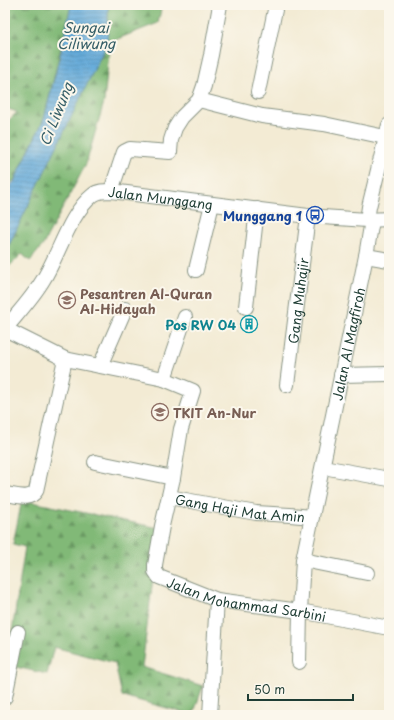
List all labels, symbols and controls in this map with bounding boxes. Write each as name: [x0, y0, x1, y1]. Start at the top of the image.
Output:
water label: Sungai Ciliwung: [57, 17, 116, 54]
water label: Ci Liwung: [34, 79, 78, 149]
street label: Jalan Munggang: [107, 181, 214, 213]
bus stop icon: Munggang 1: [305, 205, 325, 225]
place label: Munggang 1: [223, 206, 302, 225]
street label: Gang Muhajir: [283, 256, 312, 345]
place label: Pesantren Al-Quran Al-Hidayah: [80, 284, 212, 318]
street label: Jalan Al Magfiroh: [327, 286, 369, 402]
school or university icon: Pesantren Al-Quran Al-Hidayah: [57, 290, 77, 310]
building icon: Pos RW 04: [239, 314, 259, 334]
place label: Pos RW 04: [165, 315, 236, 334]
school or university icon: TKIT An-Nur: [150, 402, 170, 422]
place label: TKIT An-Nur: [173, 403, 256, 422]
street label: Gang Haji Mat Amin: [174, 489, 306, 526]
street label: Jalan Mohammad Sarbini: [164, 572, 328, 625]
scale bar: [248, 676, 353, 702]
text: 50 m: [254, 680, 285, 698]

